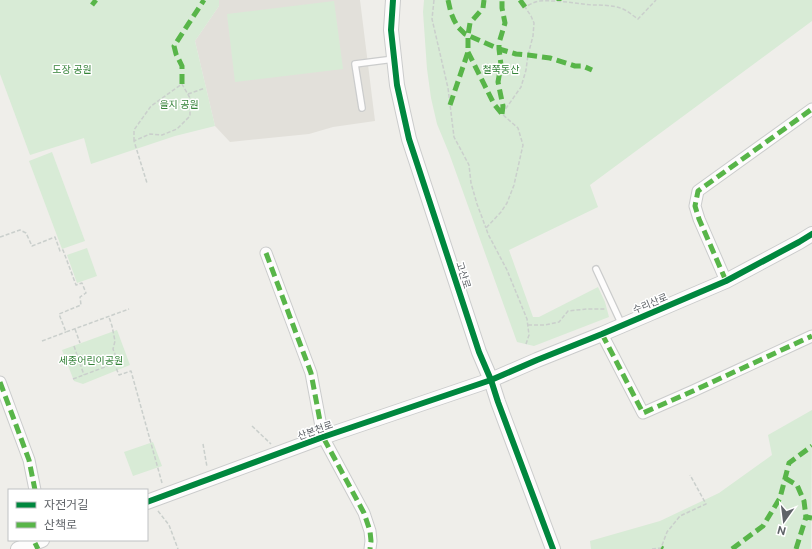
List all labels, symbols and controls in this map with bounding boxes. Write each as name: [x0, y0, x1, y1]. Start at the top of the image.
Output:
park label: 도장 공원: [52, 63, 92, 75]
park label: 철쭉동산: [483, 63, 519, 75]
park label: 을지 공원: [159, 98, 199, 110]
street label: 고산로: [454, 260, 474, 290]
street label: 수리산로: [631, 290, 669, 316]
park label: 세종어린이공원: [59, 354, 123, 366]
street label: 산본천로: [296, 418, 334, 442]
legend: [8, 489, 148, 541]
text: 자전거길: [44, 498, 88, 512]
north arrow: [764, 501, 804, 541]
text: 산책로: [44, 518, 77, 532]
text: N: [776, 524, 787, 538]

